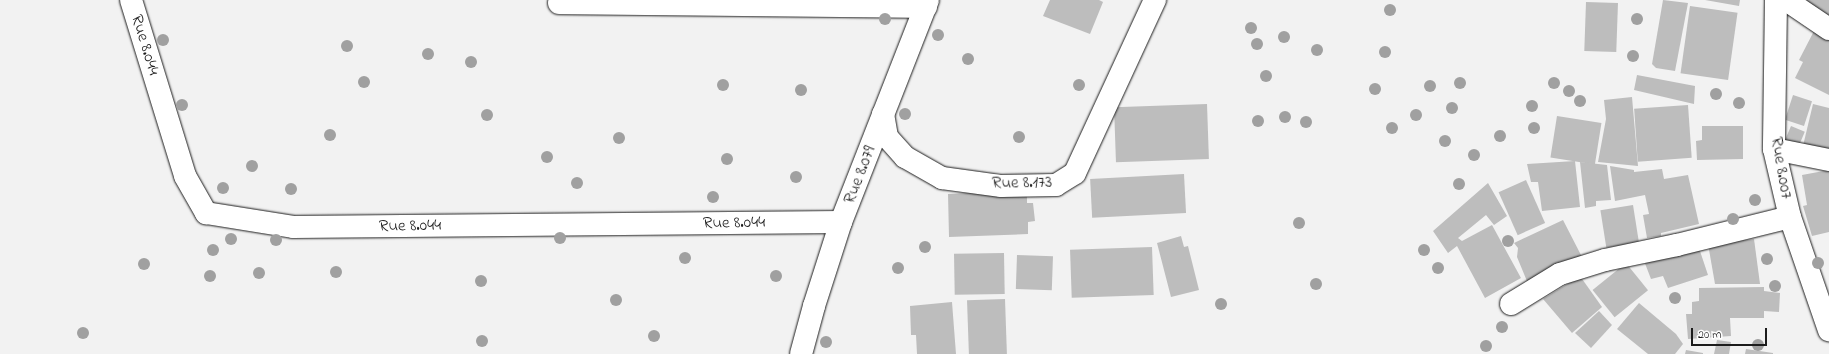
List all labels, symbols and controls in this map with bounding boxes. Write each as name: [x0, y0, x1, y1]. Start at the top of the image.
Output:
street label: Rue 8.044: [126, 12, 164, 78]
street label: Rue 8.007: [1766, 135, 1796, 201]
street label: Rue 8.079: [840, 143, 880, 207]
street label: Rue 8.173: [992, 172, 1052, 194]
street label: Rue 8.044: [703, 212, 765, 234]
street label: Rue 8.044: [379, 215, 441, 237]
scale bar: [1693, 320, 1769, 346]
text: 20 m: [1698, 326, 1721, 344]

